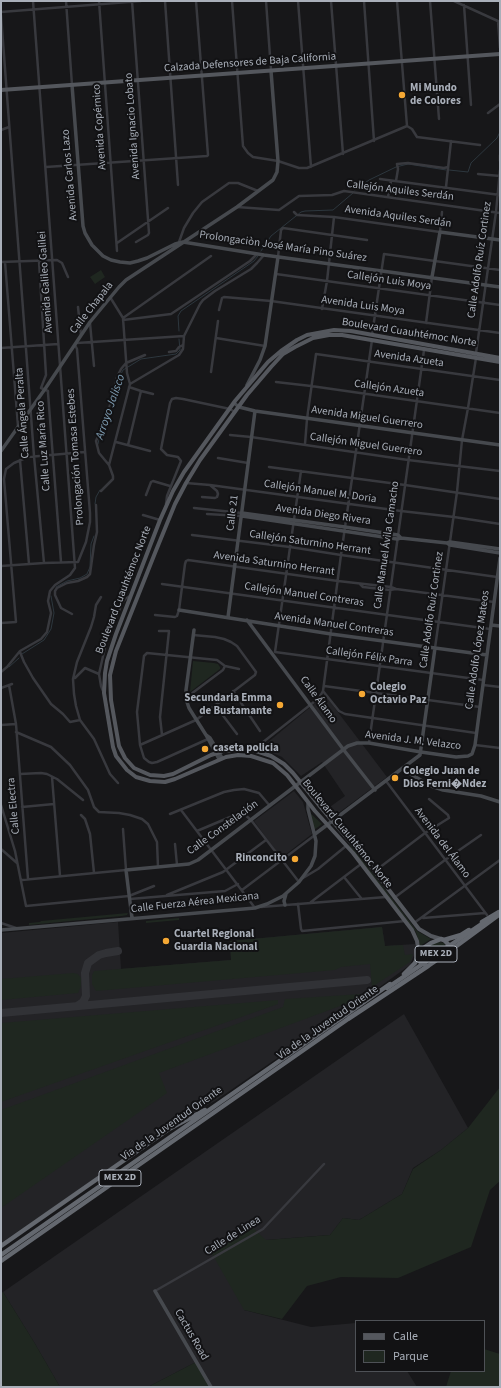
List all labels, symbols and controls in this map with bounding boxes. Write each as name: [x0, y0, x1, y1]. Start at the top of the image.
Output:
street label: Calzada Defensores de Baja California: [164, 50, 336, 76]
street label: Avenida Ignacio Lobato: [123, 72, 143, 180]
place label: Mi Mundo de Colores: [410, 82, 461, 108]
street label: Avenida Copérnico: [90, 84, 110, 170]
marker: Mi Mundo de Colores: [397, 90, 407, 100]
street label: Avenida Carlos Lazo: [59, 129, 81, 221]
street label: Callejón Aquiles Serdán: [345, 178, 455, 204]
street label: Calle Adolfo Ruíz Cortinez: [465, 201, 495, 319]
street label: Avenida Aquiles Serdán: [344, 203, 452, 231]
street label: Prolongaciòn José María Pino Suárez: [198, 229, 368, 265]
street label: Avenida Galileo Galilei: [36, 231, 56, 333]
street label: Callejón Luis Moya: [346, 269, 432, 293]
street label: Calle Chapala: [67, 279, 117, 337]
street label: Avenida Luis Moya: [320, 294, 406, 318]
street label: Boulevard Cuauhtémoc Norte: [341, 316, 477, 350]
street label: Avenida Azueta: [373, 348, 445, 370]
street label: Calle Ángela Peralta: [13, 367, 33, 459]
water label: Arroyo Jalisco: [93, 373, 129, 441]
street label: Callejón Azueta: [353, 378, 425, 400]
street label: Prolongación Tomasa Estebes: [65, 388, 87, 526]
street label: Calle Luz María Rico: [34, 400, 54, 492]
street label: Avenida Miguel Guerrero: [310, 404, 424, 432]
street label: Callejón Miguel Guerrero: [309, 431, 423, 459]
street label: Callejón Manuel M. Doria: [263, 478, 377, 506]
street label: Calle Manuel Ávila Camacho: [371, 480, 403, 610]
street label: Calle 21: [224, 494, 242, 532]
street label: Avenida Diego Rivera: [275, 502, 371, 528]
street label: Boulevard Cuauhtémoc Norte: [93, 524, 155, 656]
street label: Callejón Saturnino Herrant: [248, 528, 372, 558]
street label: Avenida Saturnino Herrant: [213, 549, 335, 579]
street label: Calle Adolfo Ruíz Cortinez: [417, 551, 447, 669]
street label: Callejón Manuel Contreras: [243, 580, 365, 610]
street label: Calle Adolfo López Mateos: [463, 590, 493, 710]
street label: Avenida Manuel Contreras: [274, 610, 394, 640]
street label: Callejón Félix Parra: [325, 644, 413, 670]
street label: Calle Álamo: [297, 674, 339, 726]
place label: Colegio Octavio Paz: [370, 681, 426, 707]
marker: Colegio Octavio Paz: [357, 689, 367, 699]
place label: Secundaria Emma de Bustamante: [184, 692, 272, 718]
marker: Secundaria Emma de Bustamante: [275, 700, 285, 710]
street label: Avenida J. M. Velazco: [364, 729, 462, 753]
place label: caseta policia: [213, 742, 279, 756]
marker: caseta policia: [200, 744, 210, 754]
place label: Colegio Juan de Dios Ferni�Ndez: [403, 765, 486, 791]
marker: Colegio Juan de Dios Ferni�Ndez: [390, 773, 400, 783]
street label: Calle Electra: [5, 777, 23, 835]
street label: Boulevard Cuauhtémoc Norte: [299, 777, 395, 891]
street label: Calle Constelación: [185, 798, 261, 858]
street label: Avenida del Álamo: [411, 805, 473, 881]
place label: Rinconcito: [235, 852, 287, 866]
marker: Rinconcito: [290, 854, 300, 864]
street label: Calle Fuerza Aérea Mexicana: [130, 890, 260, 916]
place label: Cuartel Regional Guardia Nacional: [174, 928, 257, 954]
marker: Cuartel Regional Guardia Nacional: [161, 936, 171, 946]
road number: MEX 2D: [415, 946, 457, 962]
street label: Vía de la Juventud Oriente: [275, 983, 381, 1063]
street label: Via de la Juventud Oriente: [119, 1084, 225, 1164]
road number: MEX 2D: [99, 1170, 141, 1186]
street label: Calle de Linea: [202, 1214, 264, 1258]
street label: Cactus Road: [171, 1307, 211, 1363]
legend: [355, 1320, 485, 1372]
text: Calle: [393, 1328, 418, 1345]
text: Parque: [393, 1348, 429, 1365]

